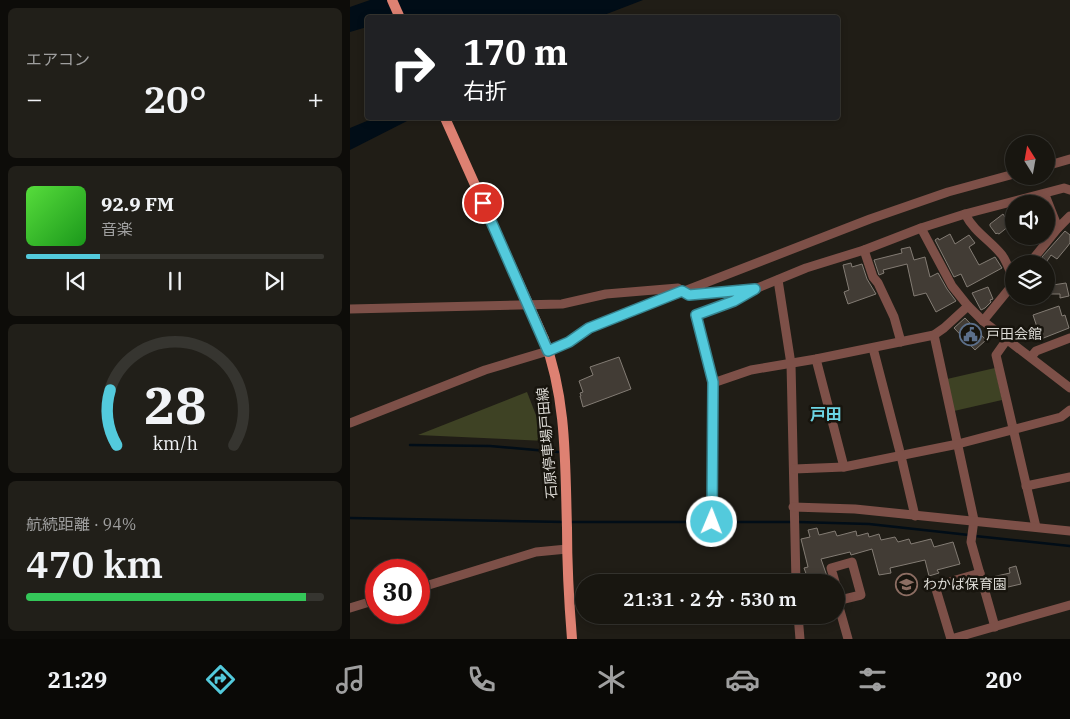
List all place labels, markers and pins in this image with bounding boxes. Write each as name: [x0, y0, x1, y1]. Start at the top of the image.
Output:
pin: [462, 182, 504, 224]
public building icon: 戸田会館: [958, 322, 982, 346]
place label: 戸田会館: [986, 325, 1042, 343]
school or university icon: わかば保育園: [895, 572, 919, 596]
place label: わかば保育園: [923, 575, 1007, 593]

